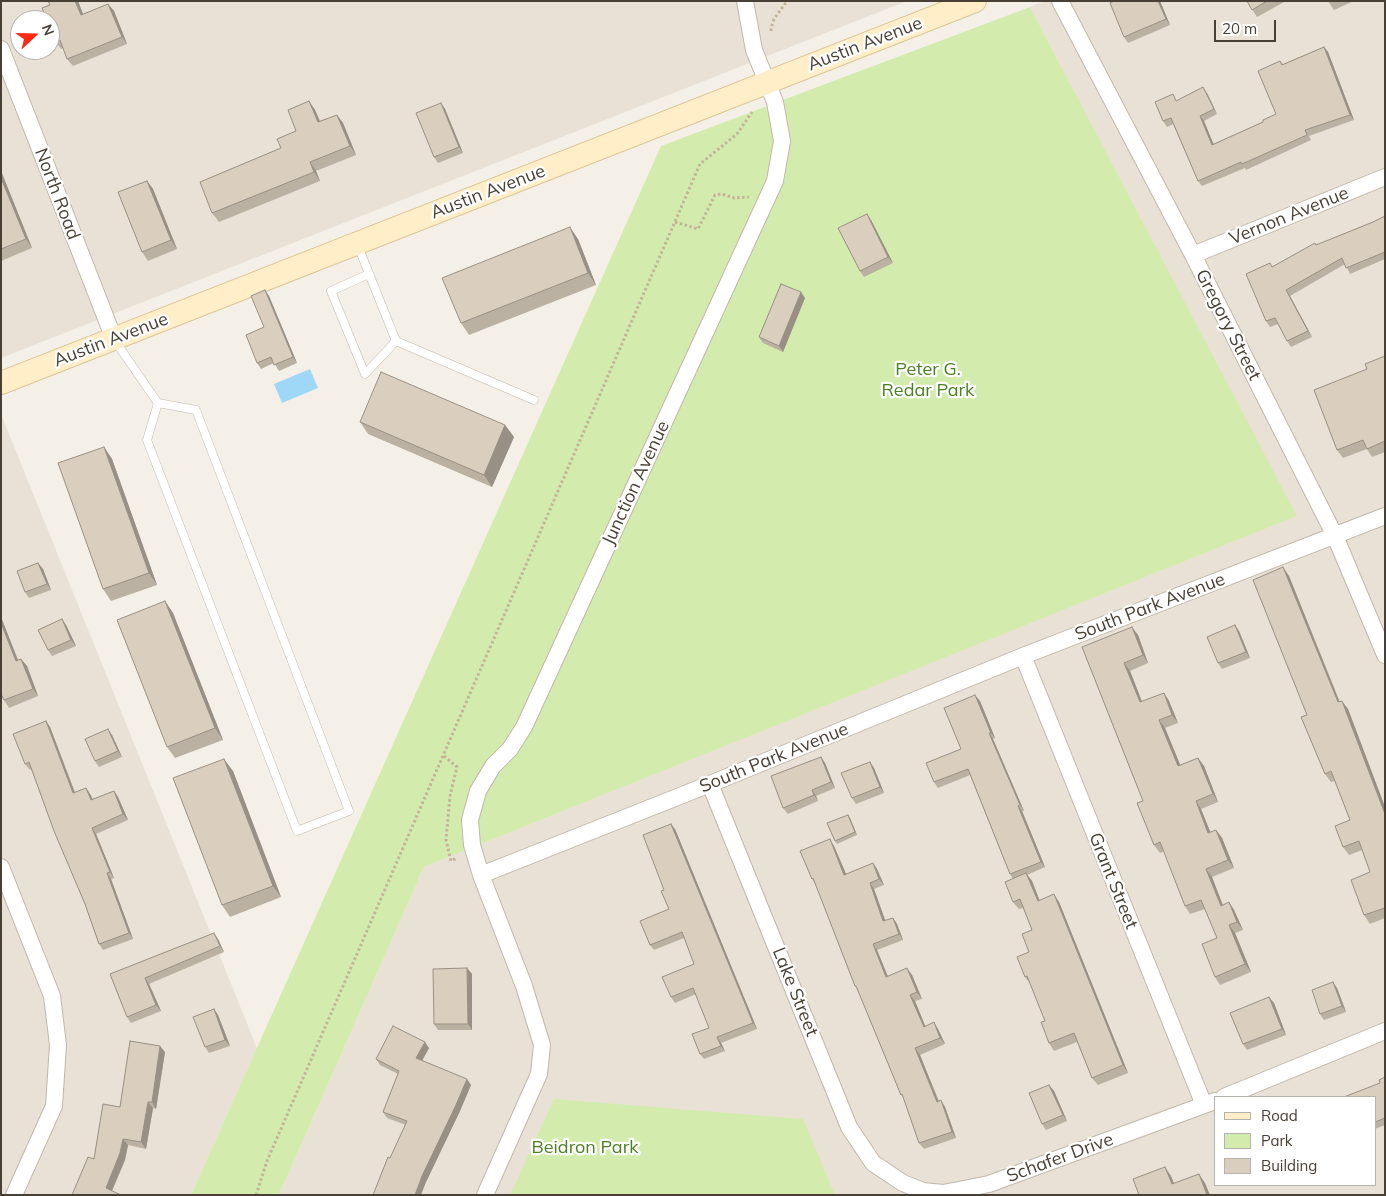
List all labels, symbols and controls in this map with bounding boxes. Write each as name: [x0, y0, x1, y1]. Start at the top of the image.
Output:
north arrow: [10, 10, 60, 60]
scale bar: [1216, 10, 1278, 42]
street label: Austin Avenue: [805, 12, 925, 76]
text: 20 m: [1222, 19, 1257, 38]
text: N: [38, 22, 58, 38]
street label: North Road: [30, 145, 84, 243]
street label: Austin Avenue: [428, 160, 548, 224]
street label: Vernon Avenue: [1226, 182, 1352, 250]
street label: Gregory Street: [1191, 266, 1265, 384]
street label: Austin Avenue: [51, 308, 171, 372]
park label: Peter G. Redar Park: [882, 359, 974, 402]
street label: Junction Avenue: [598, 417, 674, 549]
street label: South Park Avenue: [1072, 568, 1228, 646]
street label: South Park Avenue: [696, 718, 852, 798]
street label: Grant Street: [1084, 830, 1142, 932]
street label: Lake Street: [767, 944, 823, 1040]
legend: [1214, 1096, 1376, 1186]
text: Road: [1261, 1106, 1298, 1125]
street label: Schafer Drive: [1004, 1129, 1116, 1187]
text: Park: [1261, 1131, 1293, 1150]
park label: Beidron Park: [532, 1137, 638, 1159]
text: Building: [1261, 1156, 1317, 1175]

